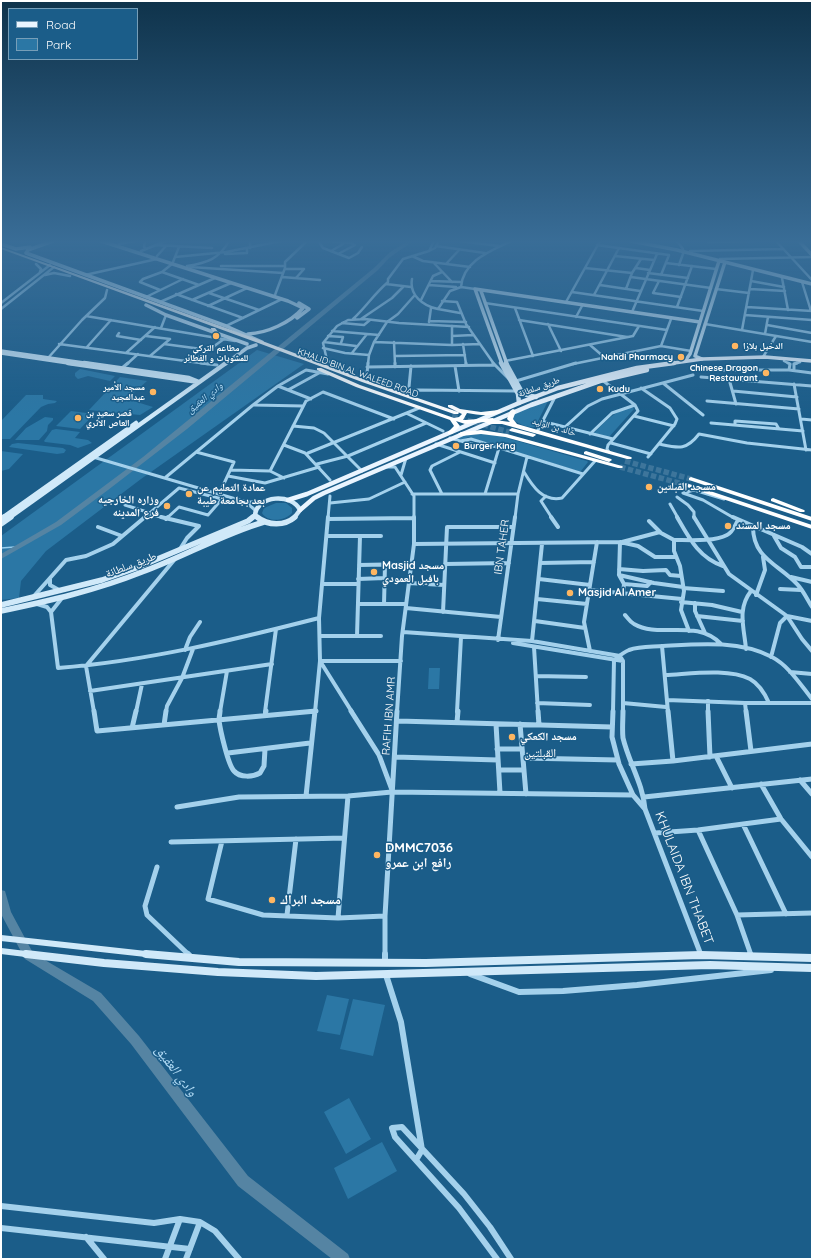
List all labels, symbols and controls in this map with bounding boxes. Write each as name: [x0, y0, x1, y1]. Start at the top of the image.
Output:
legend: [8, 8, 138, 60]
text: Road: [46, 17, 76, 32]
text: Park: [46, 37, 71, 52]
marker: مطاعم التركي للمشويات و الفطائر: [211, 331, 221, 341]
marker: الدخیل بلازا: [730, 341, 740, 351]
place label: الدخیل بلازا: [743, 341, 783, 351]
place label: مطاعم التركي للمشويات و الفطائر: [184, 343, 248, 364]
street label: KHALID BIN AL WALEED ROAD: [296, 346, 420, 400]
place label: Nahdi Pharmacy: [601, 352, 673, 362]
marker: Nahdi Pharmacy: [676, 352, 686, 362]
place label: Chinese Dragon Restaurant: [690, 363, 758, 384]
marker: Chinese Dragon Restaurant: [761, 368, 771, 378]
street label: طريق سلطانة: [517, 374, 561, 400]
water label: وادي العقيق: [185, 380, 225, 416]
place label: مسجد الأمير عبدالمجيد: [103, 382, 145, 403]
marker: Kudu: [595, 384, 605, 394]
place label: Kudu: [608, 384, 630, 394]
marker: مسجد الأمير عبدالمجيد: [148, 387, 158, 397]
place label: قصر سعيد بن العاص الأثري: [86, 408, 132, 429]
marker: قصر سعيد بن العاص الأثري: [73, 413, 83, 423]
street label: خالد بن الوليد: [531, 416, 577, 438]
marker: Burger King: [451, 441, 461, 451]
place label: Burger King: [464, 441, 515, 451]
place label: مسجد القبلتين: [657, 480, 716, 494]
place label: عمادة التعليم عن بعد بجامعة طيبة: [197, 481, 265, 507]
marker: مسجد القبلتين: [644, 482, 654, 492]
marker: عمادة التعليم عن بعد بجامعة طيبة: [184, 489, 194, 499]
place label: وزاره الخارجيه فرع المدينه: [98, 493, 159, 519]
marker: وزاره الخارجيه فرع المدينه: [162, 501, 172, 511]
street label: IBN TAHER: [492, 519, 512, 575]
place label: مسجد المسند: [736, 519, 791, 533]
marker: مسجد المسند: [723, 521, 733, 531]
street label: طريق سلطانة: [104, 549, 158, 581]
place label: Masjid مسجد بافيل العمودي: [382, 559, 444, 585]
marker: Masjid مسجد بافيل العمودي: [369, 567, 379, 577]
place label: Masjid Al Amer: [578, 586, 656, 600]
marker: Masjid Al Amer: [565, 588, 575, 598]
street label: RAFIH IBN AMR: [380, 676, 398, 756]
place label: مسجد الكعكي: [520, 730, 577, 744]
marker: مسجد الكعكي: [507, 732, 517, 742]
district label: القبلتين: [524, 746, 556, 760]
street label: KHULAIDA IBN THABET: [651, 809, 717, 947]
place label: DMMC7036 رافع ابن عمرو: [385, 840, 453, 871]
marker: DMMC7036 رافع ابن عمرو: [372, 850, 382, 860]
place label: مسجد البراك: [280, 892, 341, 908]
marker: مسجد البراك: [267, 895, 277, 905]
water label: وادي العقيق: [151, 1042, 201, 1100]

